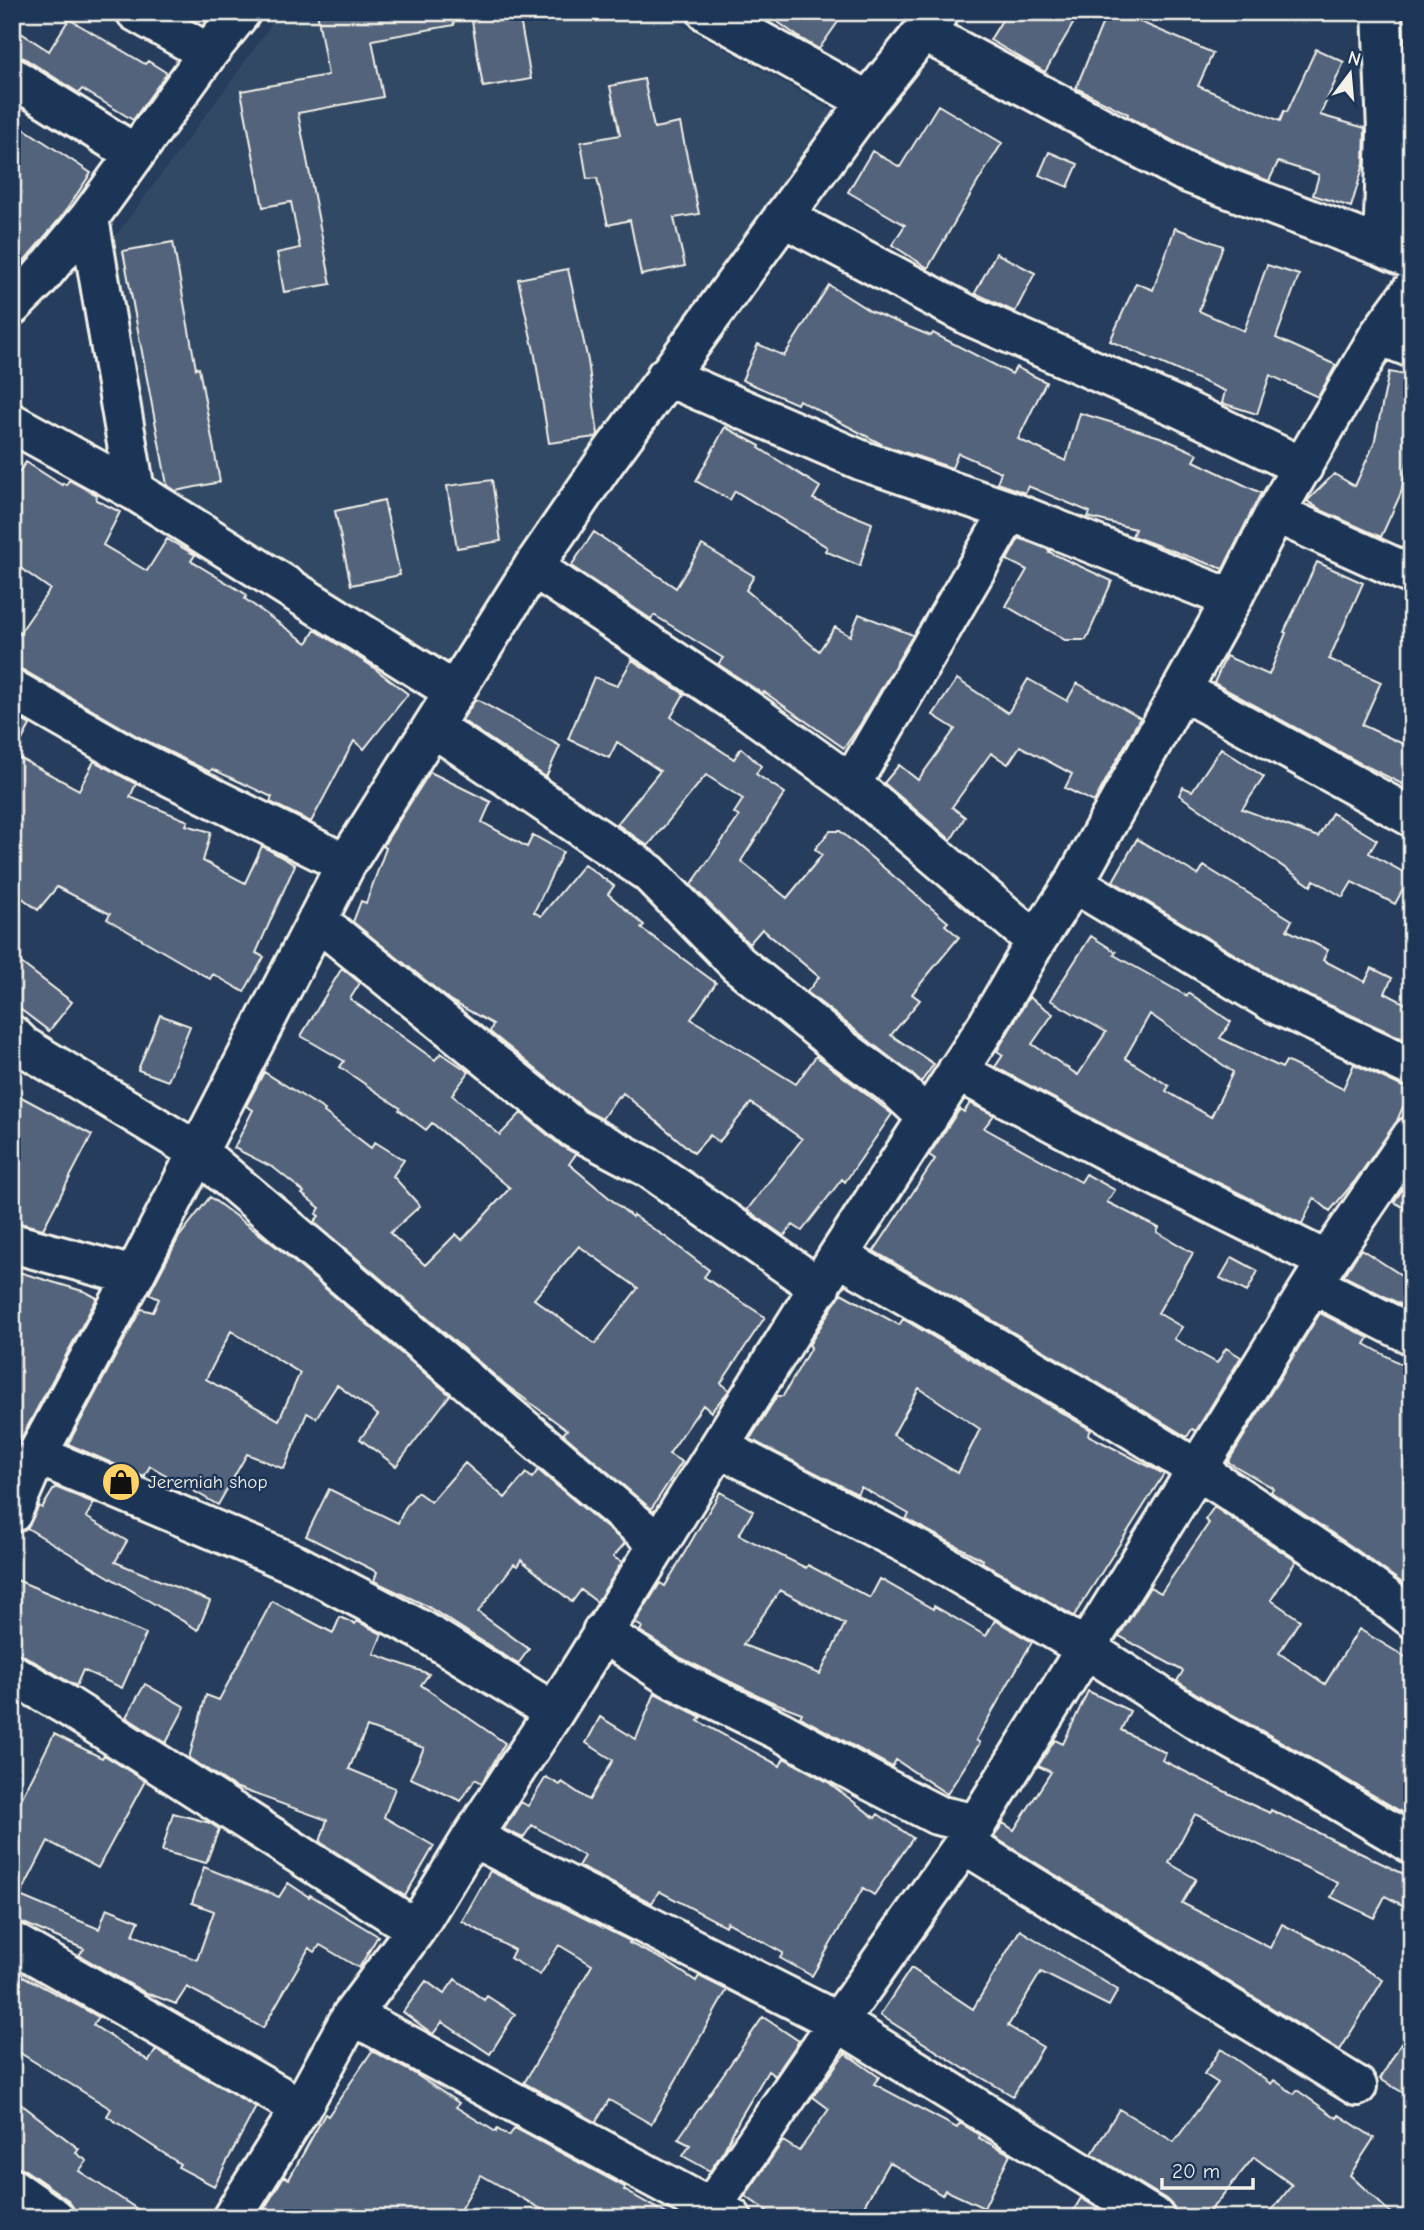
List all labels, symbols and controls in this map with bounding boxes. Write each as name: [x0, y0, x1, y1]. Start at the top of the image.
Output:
north arrow: [1316, 38, 1386, 108]
text: N: [1345, 46, 1363, 71]
shop icon: Jeremiah shop: [100, 1461, 142, 1503]
place label: Jeremiah shop: [148, 1471, 268, 1493]
scale bar: [1162, 2146, 1252, 2190]
text: 20 m: [1172, 2159, 1220, 2183]

